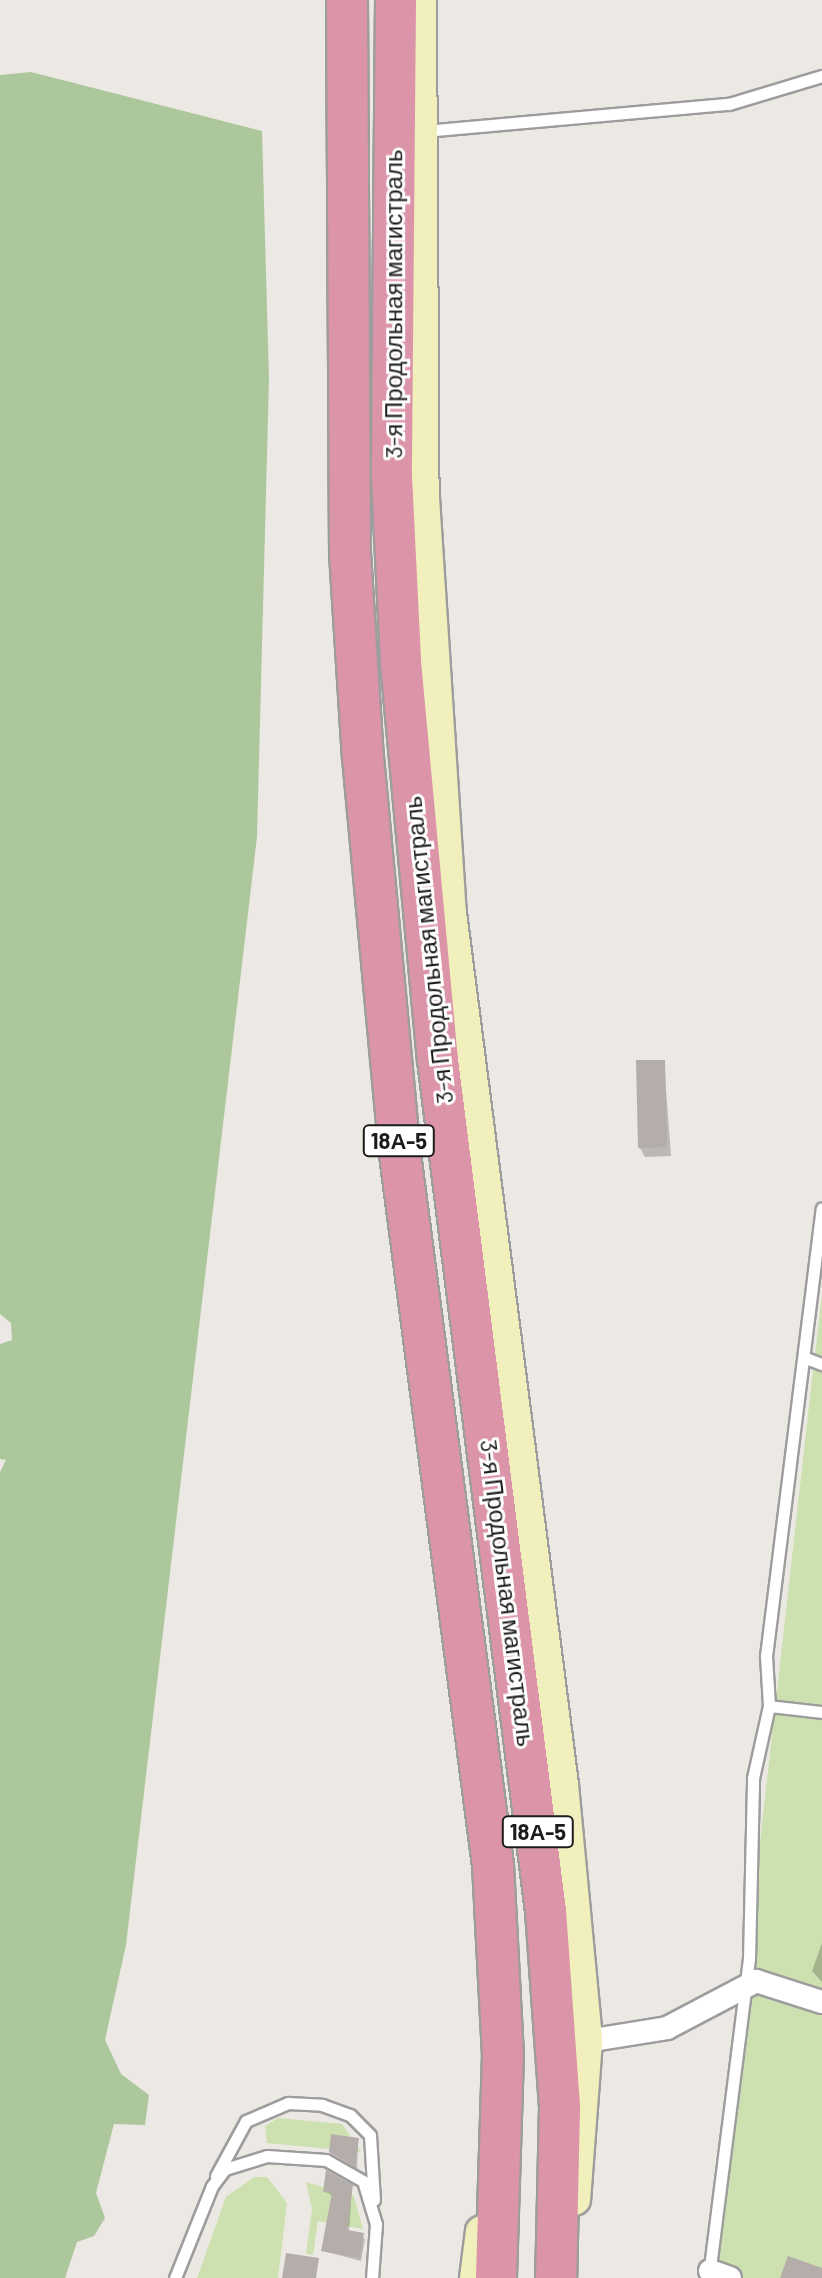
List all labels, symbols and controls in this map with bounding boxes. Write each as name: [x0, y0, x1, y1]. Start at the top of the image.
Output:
street label: 3-я Продольная магистраль: [379, 150, 407, 458]
street label: 3-я Продольная магистраль: [398, 795, 458, 1105]
road number: 18А-5: [361, 1123, 437, 1159]
street label: 3-я Продольная магистраль: [475, 1438, 541, 1748]
road number: 18А-5: [500, 1814, 576, 1850]

